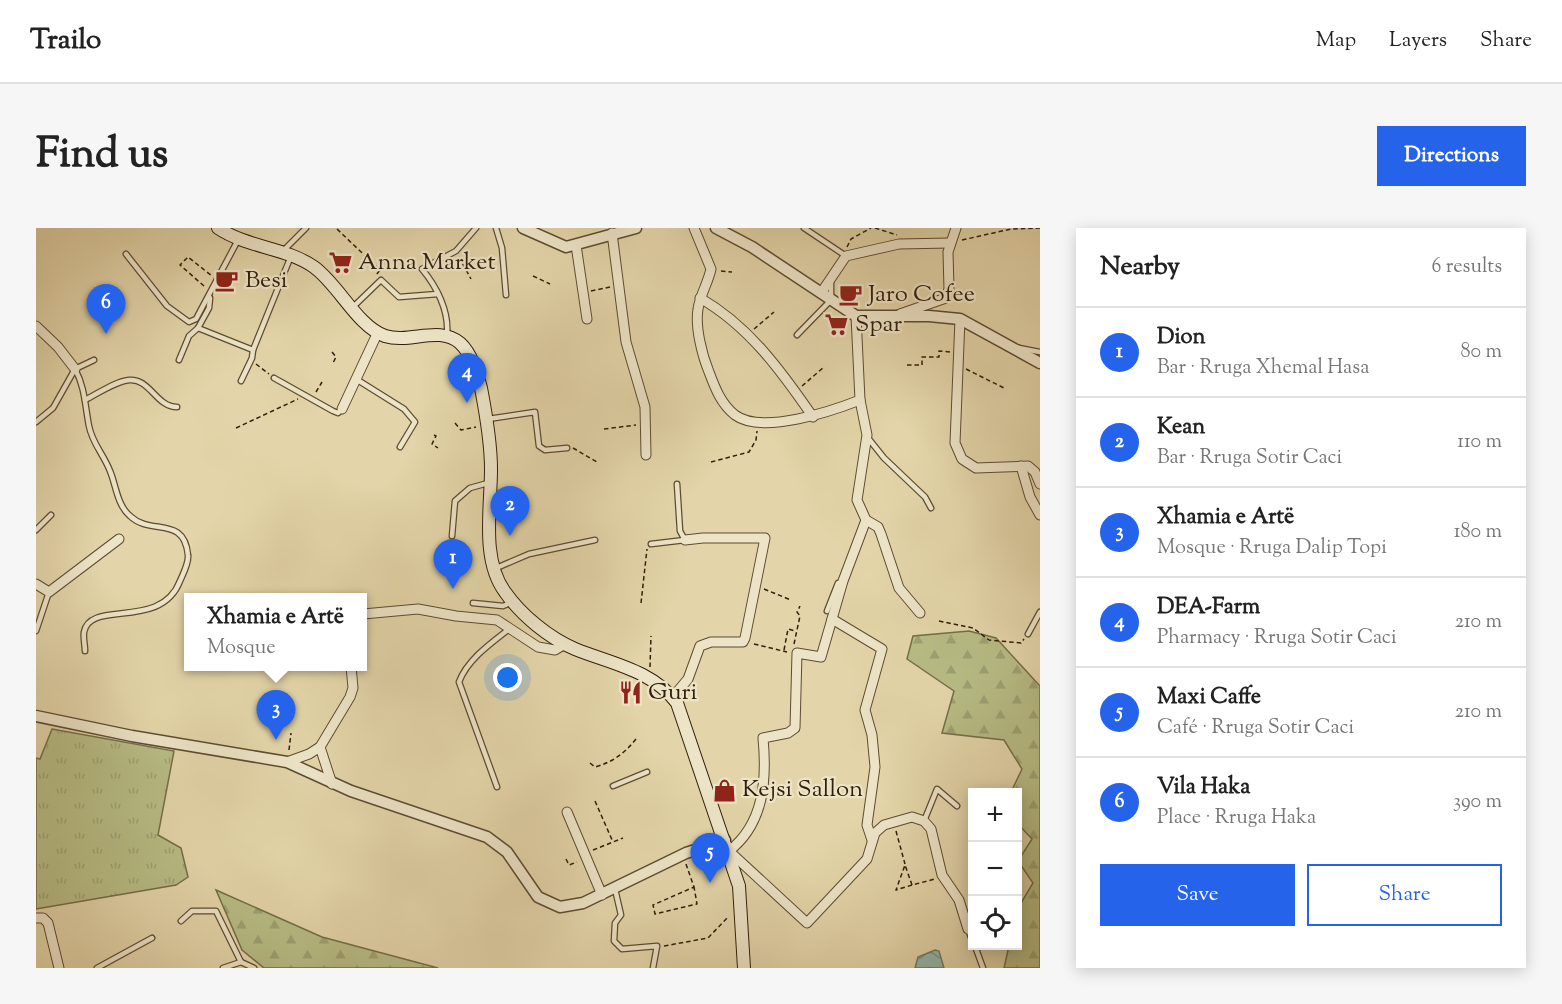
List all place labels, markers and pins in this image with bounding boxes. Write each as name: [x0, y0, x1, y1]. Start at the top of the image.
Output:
place label: Anna Market: [358, 246, 496, 280]
supermarket icon: Anna Market: [327, 250, 353, 276]
place label: Besi: [245, 264, 288, 298]
cafe icon: Besi: [214, 268, 240, 294]
place label: Jaro Cofee: [866, 278, 975, 312]
cafe icon: Jaro Cofee: [837, 282, 863, 308]
pin: 6: [86, 285, 126, 334]
place label: Spar: [855, 308, 902, 342]
supermarket icon: Spar: [824, 312, 850, 338]
pin: 4: [448, 354, 486, 403]
pin: 2: [490, 486, 530, 536]
pin: 1: [434, 540, 472, 589]
place label: Guri: [648, 676, 697, 710]
restaurant icon: Guri: [617, 680, 643, 706]
pin: 3: [256, 690, 296, 740]
place label: Kejsi Sallon: [742, 773, 863, 807]
shop icon: Kejsi Sallon: [711, 777, 737, 803]
pin: 5: [690, 834, 730, 883]

